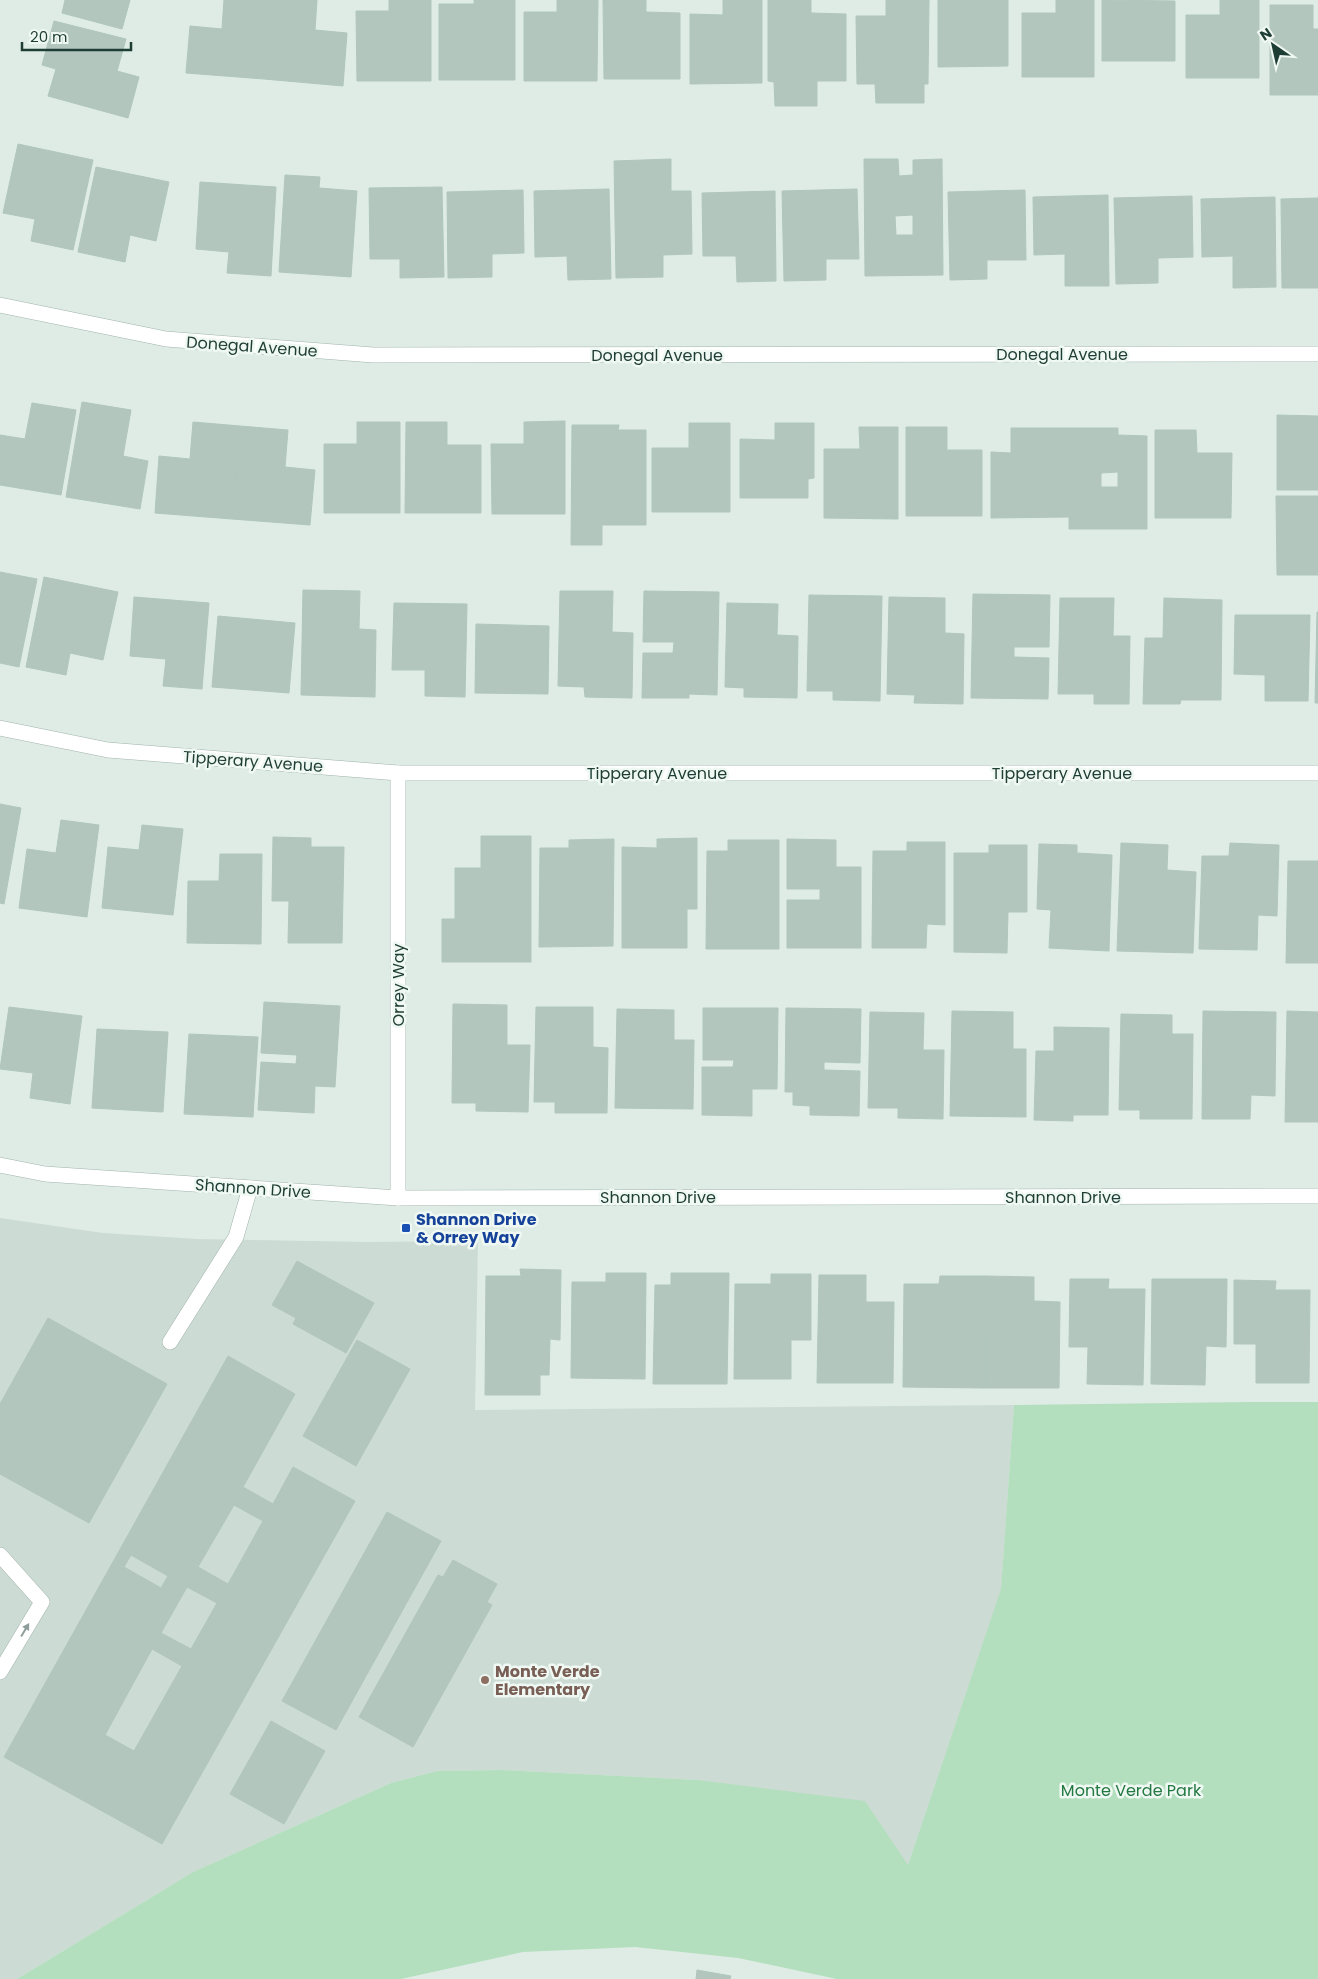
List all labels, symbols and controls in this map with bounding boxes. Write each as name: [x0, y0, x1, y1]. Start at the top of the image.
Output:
scale bar: [22, 20, 131, 52]
north arrow: [1248, 20, 1298, 70]
text: N: [1256, 23, 1276, 45]
text: 20 m: [30, 26, 68, 47]
street label: Donegal Avenue: [186, 330, 318, 363]
street label: Donegal Avenue: [996, 343, 1128, 366]
street label: Donegal Avenue: [591, 344, 723, 367]
street label: Tipperary Avenue: [182, 745, 324, 778]
street label: Tipperary Avenue: [587, 762, 727, 785]
street label: Tipperary Avenue: [992, 762, 1132, 785]
street label: Orrey Way: [387, 943, 410, 1027]
street label: Shannon Drive: [194, 1173, 312, 1204]
street label: Shannon Drive: [600, 1186, 716, 1209]
street label: Shannon Drive: [1005, 1186, 1121, 1209]
place label: Shannon Drive & Orrey Way: [416, 1208, 537, 1249]
marker: Shannon Drive & Orrey Way: [400, 1222, 412, 1234]
one-way arrow: [21, 1624, 30, 1637]
place label: Monte Verde Elementary: [495, 1660, 600, 1701]
marker: Monte Verde Elementary: [479, 1674, 491, 1686]
park label: Monte Verde Park: [1061, 1779, 1202, 1802]

